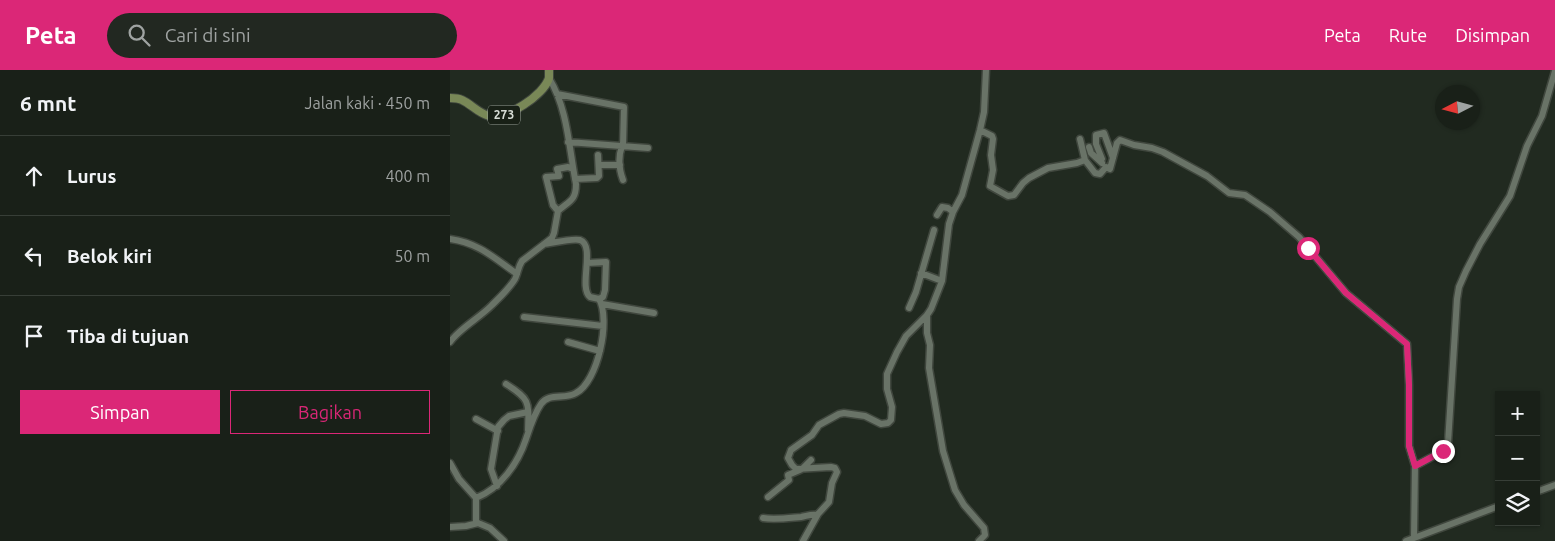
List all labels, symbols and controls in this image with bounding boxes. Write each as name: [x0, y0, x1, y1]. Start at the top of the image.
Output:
search box: [107, 13, 457, 58]
icon: search: [125, 21, 153, 49]
text: Peta: [25, 22, 77, 49]
text: Cari di sini: [165, 24, 251, 46]
text: Peta: [1324, 25, 1361, 45]
text: Rute: [1389, 25, 1427, 45]
text: Disimpan: [1455, 25, 1530, 45]
north arrow: [1435, 85, 1480, 130]
text: 6 mnt: [20, 91, 76, 115]
text: Jalan kaki · 450 m: [305, 94, 430, 112]
road number: 273: [488, 106, 520, 124]
icon: ahead: [20, 162, 48, 190]
text: Lurus: [67, 165, 116, 187]
text: 400 m: [385, 167, 430, 185]
route start: [1297, 237, 1320, 260]
icon: left: [20, 242, 48, 270]
text: Belok kiri: [67, 245, 152, 267]
text: 50 m: [394, 247, 430, 265]
icon: arrive: [20, 322, 48, 350]
text: Tiba di tujuan: [67, 325, 189, 347]
button: Simpan: [20, 390, 220, 434]
button: Bagikan: [230, 390, 430, 434]
map controls: [1495, 391, 1540, 526]
button: +: [1495, 391, 1540, 436]
button: −: [1495, 436, 1540, 481]
route end: [1432, 440, 1455, 463]
button: layers: [1495, 481, 1540, 526]

